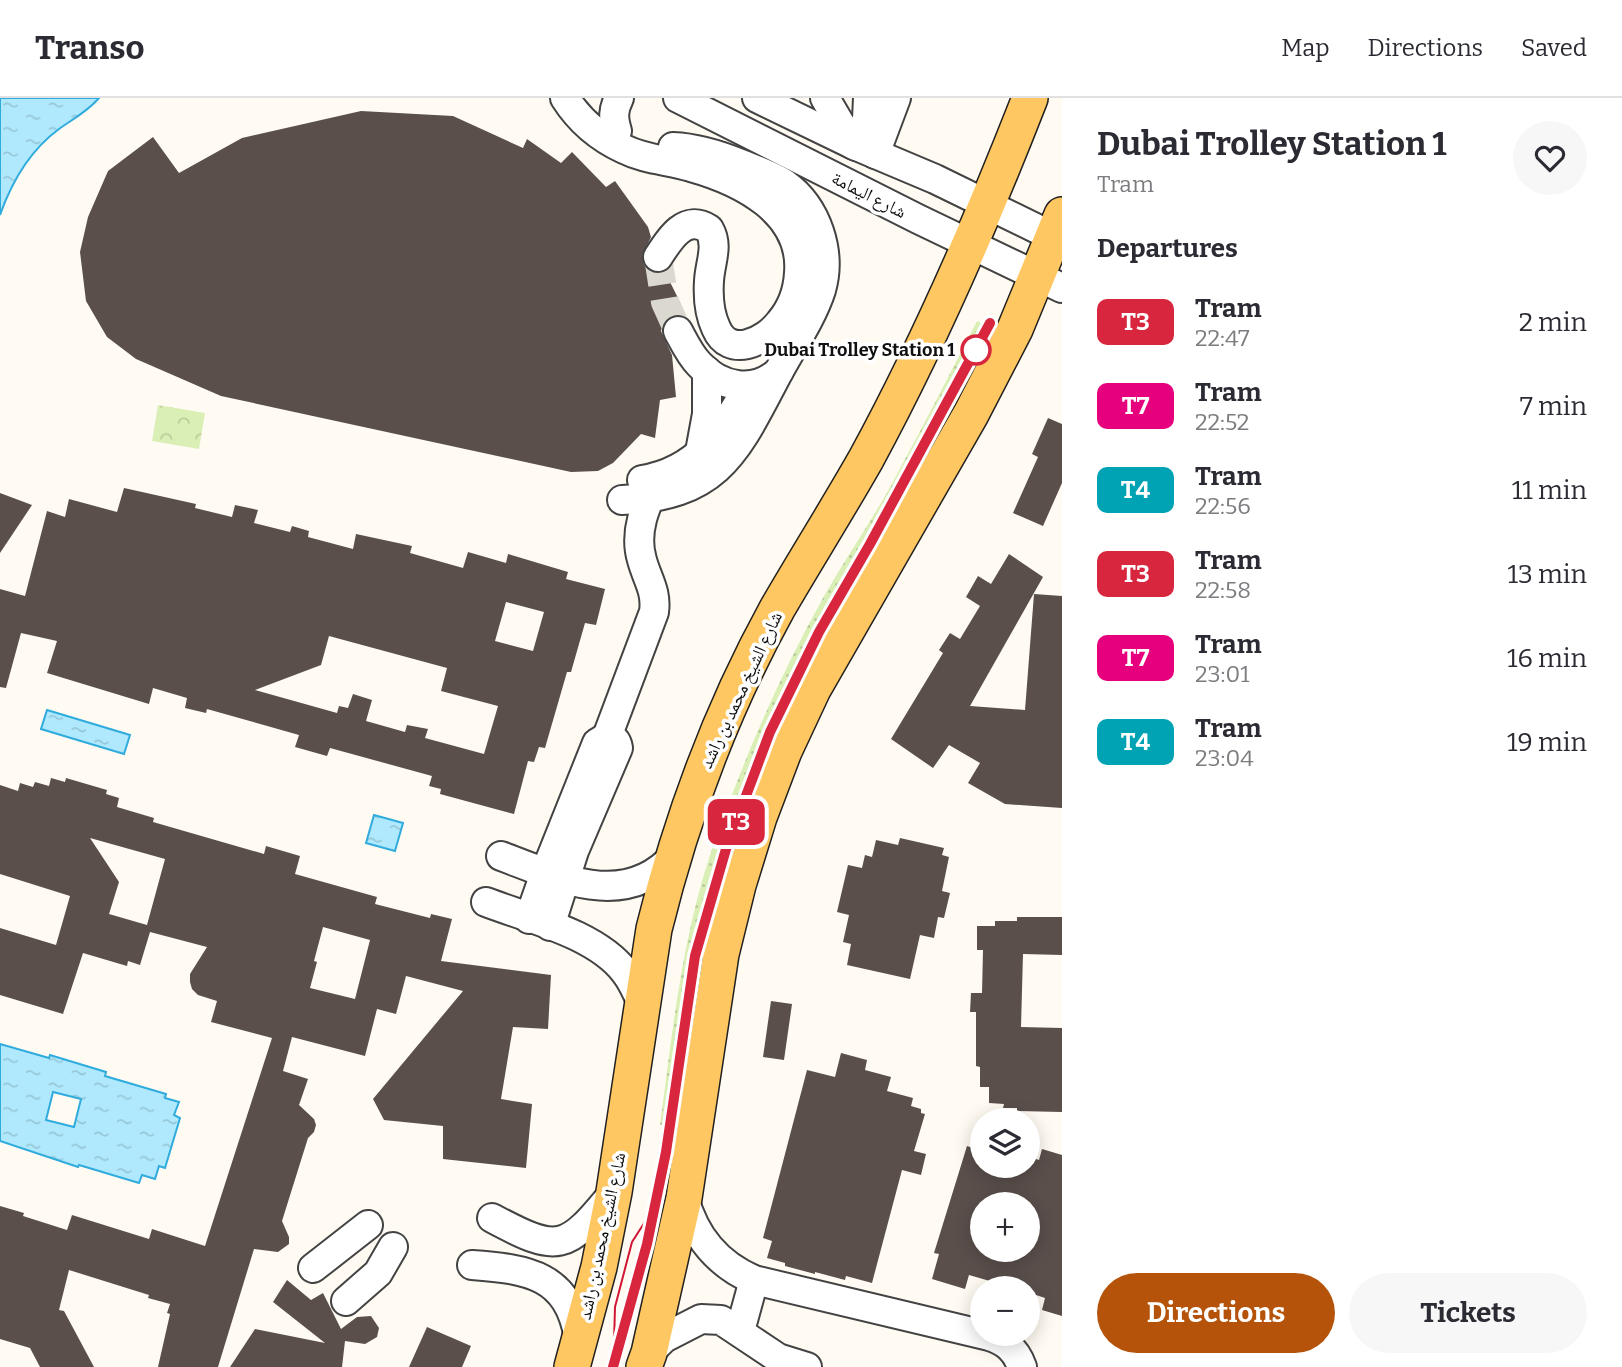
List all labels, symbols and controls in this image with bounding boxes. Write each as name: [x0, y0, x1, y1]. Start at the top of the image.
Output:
text: Transo: [35, 28, 144, 68]
text: Map: [1281, 34, 1330, 62]
text: Directions: [1368, 34, 1483, 62]
text: Saved: [1521, 34, 1587, 62]
button: heart: [1513, 121, 1587, 195]
text: Dubai Trolley Station 1: [1097, 124, 1447, 164]
street label: شارع اليمامة: [828, 167, 910, 223]
text: Tram: [1097, 170, 1154, 198]
text: Departures: [1097, 233, 1238, 264]
text: Tram: [1195, 293, 1261, 324]
text: 2 min: [1519, 307, 1587, 338]
text: T3: [1121, 308, 1150, 336]
text: 22:47: [1195, 324, 1250, 352]
marker: Dubai Trolley Station 1: [961, 335, 991, 365]
place label: Dubai Trolley Station 1: [764, 339, 955, 361]
text: Tram: [1195, 377, 1261, 408]
text: 7 min: [1520, 391, 1587, 422]
text: T7: [1122, 392, 1149, 420]
text: 22:52: [1195, 408, 1249, 436]
text: Tram: [1195, 461, 1261, 492]
text: 11 min: [1512, 475, 1587, 506]
text: T4: [1121, 476, 1150, 504]
text: 22:56: [1195, 492, 1251, 520]
text: Tram: [1195, 545, 1261, 576]
text: 13 min: [1507, 559, 1587, 590]
text: T3: [1121, 560, 1150, 588]
text: 22:58: [1195, 576, 1251, 604]
street label: شارع الشيخ محمد بن راشد: [695, 608, 788, 772]
text: Tram: [1195, 629, 1261, 660]
text: 16 min: [1507, 643, 1587, 674]
text: T7: [1122, 644, 1149, 672]
text: 23:01: [1195, 660, 1249, 688]
text: Tram: [1195, 713, 1261, 744]
text: 19 min: [1507, 727, 1587, 758]
text: T4: [1121, 728, 1150, 756]
text: 23:04: [1195, 744, 1254, 772]
line badge: T3: [704, 799, 768, 845]
text: T3: [722, 808, 750, 836]
map controls: [970, 1108, 1040, 1346]
button: layers: [970, 1108, 1040, 1178]
street label: شارع الشيخ محمد بن راشد: [574, 1150, 631, 1322]
button: +: [970, 1192, 1040, 1262]
button: Directions: [1097, 1273, 1335, 1353]
button: Tickets: [1349, 1273, 1587, 1353]
button: −: [970, 1276, 1040, 1346]

